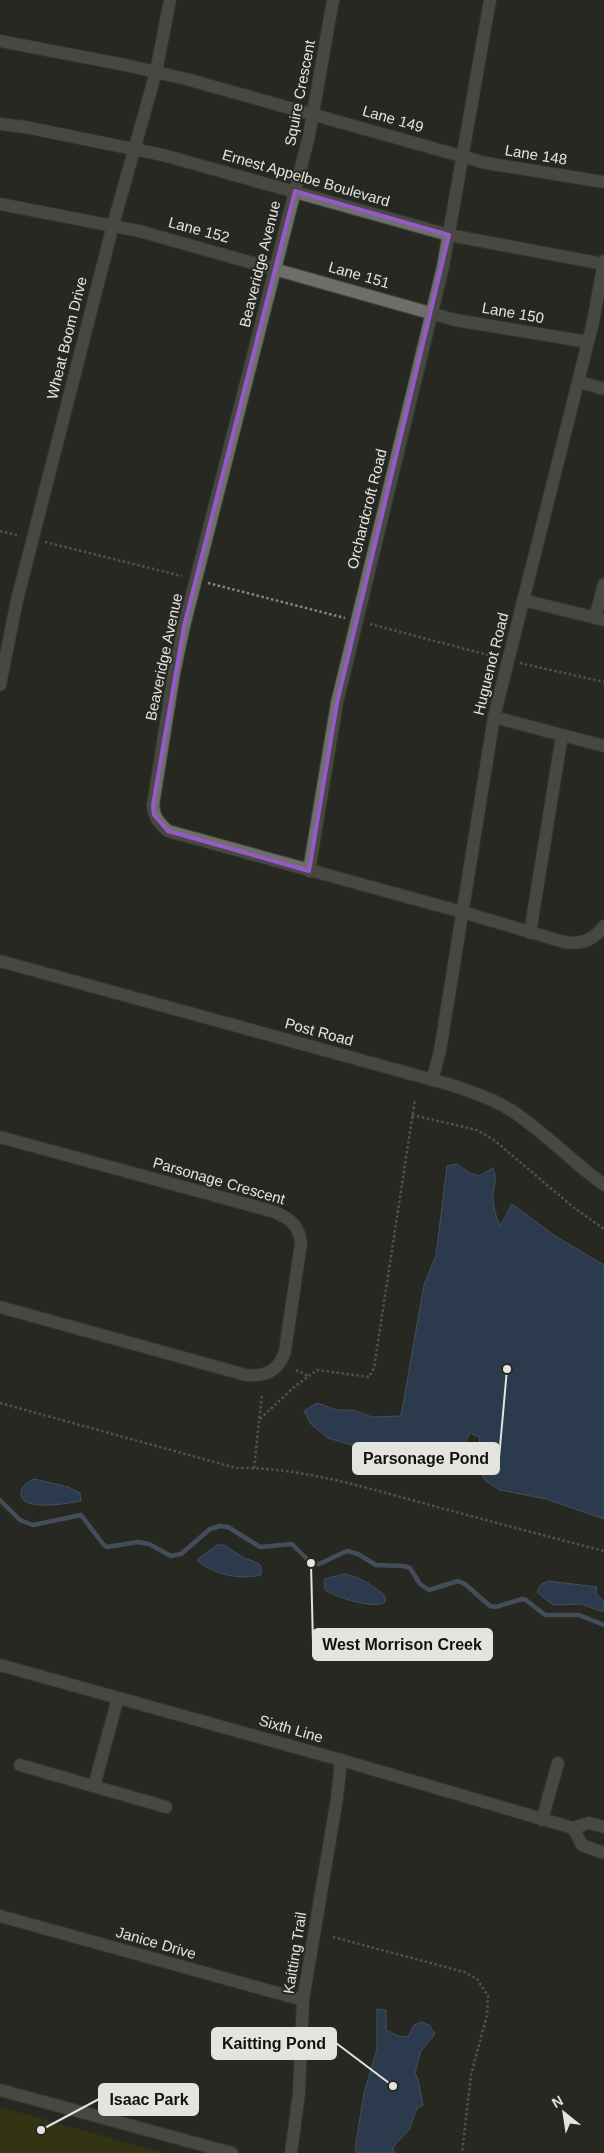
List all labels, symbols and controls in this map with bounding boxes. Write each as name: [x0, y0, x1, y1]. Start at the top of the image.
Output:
street label: Squire Crescent: [281, 38, 318, 147]
street label: Lane 149: [361, 102, 426, 135]
street label: Lane 148: [504, 141, 568, 168]
street label: Ernest Appelbe Boulevard: [220, 145, 392, 210]
street label: Beaveridge Avenue: [236, 199, 283, 329]
street label: Lane 152: [167, 213, 232, 246]
street label: Lane 151: [327, 258, 392, 291]
street label: Wheat Boom Drive: [43, 275, 90, 401]
street label: Lane 150: [481, 299, 545, 326]
street label: Orchardcroft Road: [343, 447, 390, 571]
street label: Beaveridge Avenue: [142, 592, 185, 722]
street label: Huguenot Road: [470, 611, 511, 717]
street label: Post Road: [283, 1014, 355, 1049]
street label: Parsonage Crescent: [151, 1154, 288, 1208]
callout: Parsonage Pond: [353, 1443, 499, 1474]
text: Parsonage Pond: [363, 1450, 489, 1467]
callout: West Morrison Creek: [313, 1629, 492, 1660]
text: West Morrison Creek: [322, 1636, 482, 1653]
street label: Sixth Line: [257, 1711, 325, 1746]
street label: Kaitting Trail: [280, 1911, 309, 1995]
street label: Janice Drive: [114, 1923, 198, 1962]
callout: Kaitting Pond: [212, 2028, 336, 2059]
text: Kaitting Pond: [222, 2035, 326, 2052]
callout: Isaac Park: [99, 2084, 198, 2115]
north arrow: [539, 2088, 589, 2138]
text: Isaac Park: [109, 2091, 189, 2108]
text: N: [549, 2092, 566, 2111]

